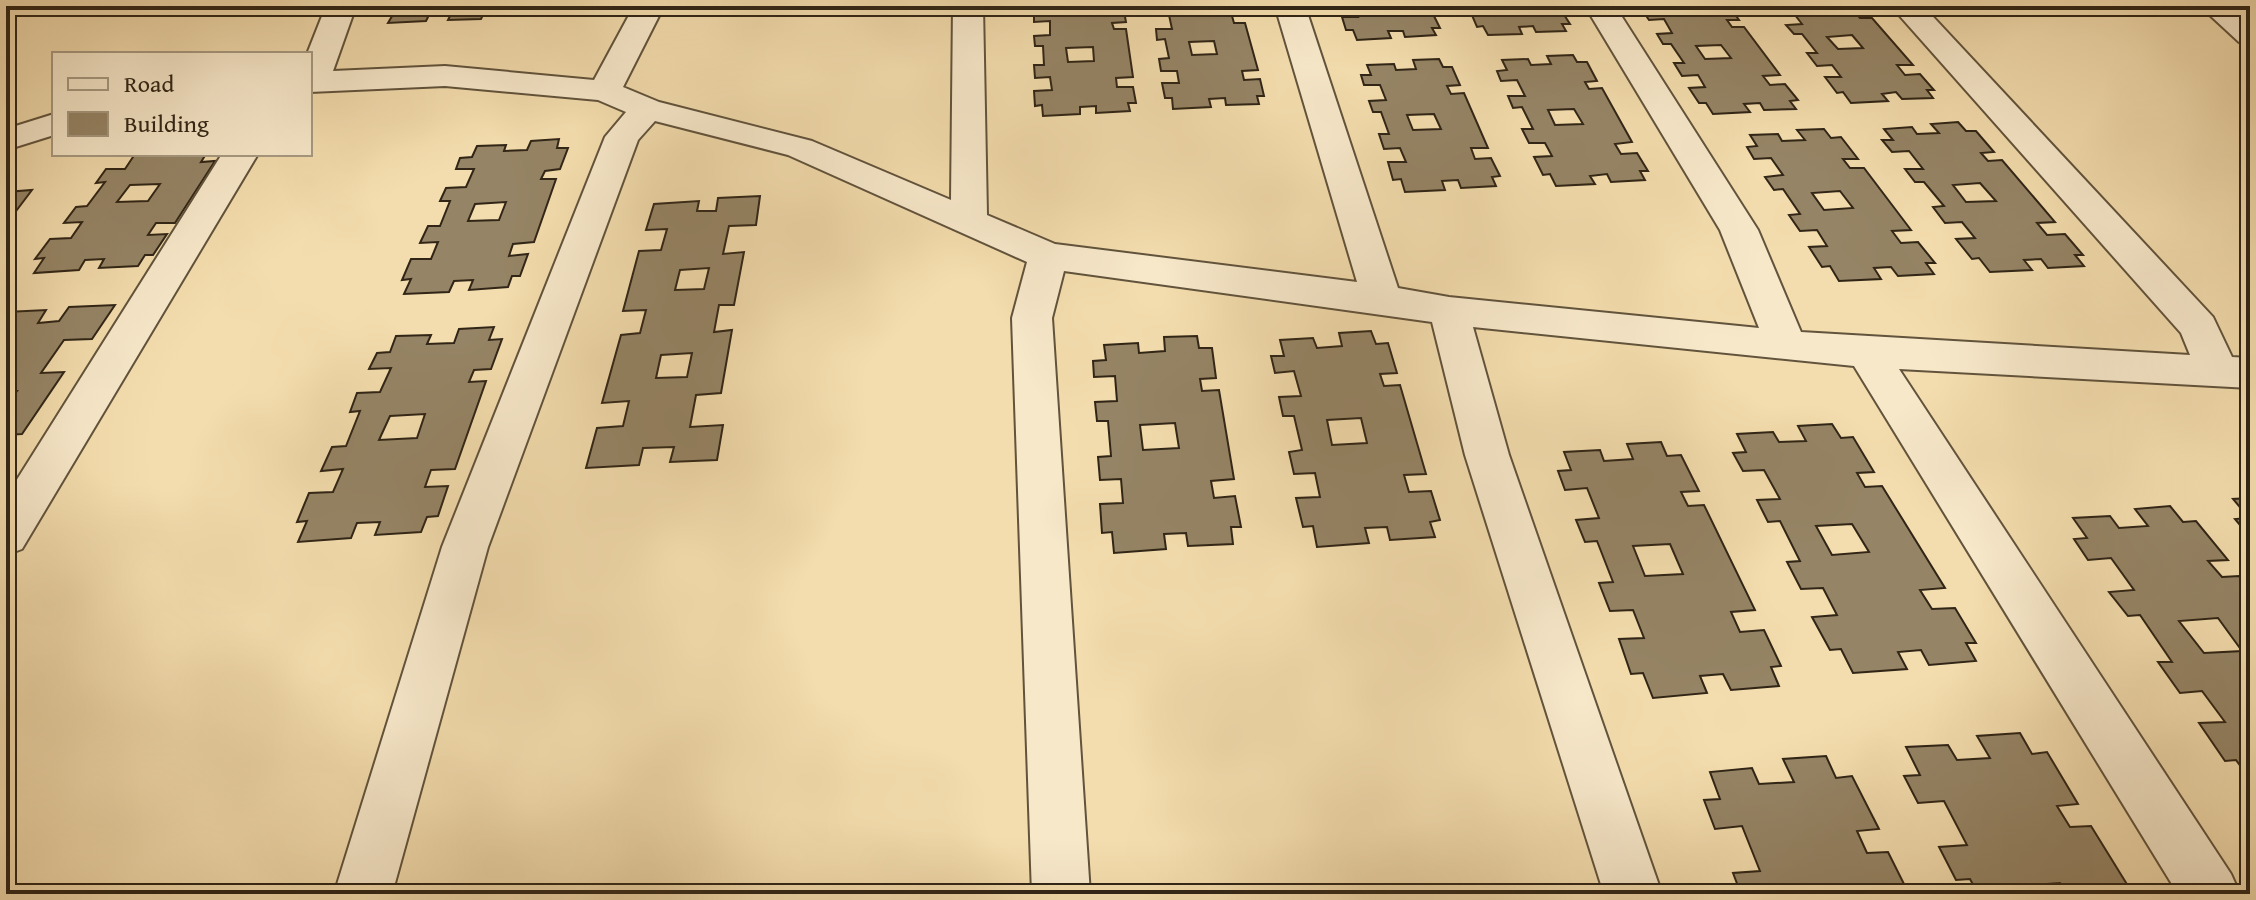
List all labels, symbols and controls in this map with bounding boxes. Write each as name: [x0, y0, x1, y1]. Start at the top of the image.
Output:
legend: [52, 52, 312, 156]
text: Road: [124, 66, 174, 101]
text: Building: [124, 106, 209, 141]

